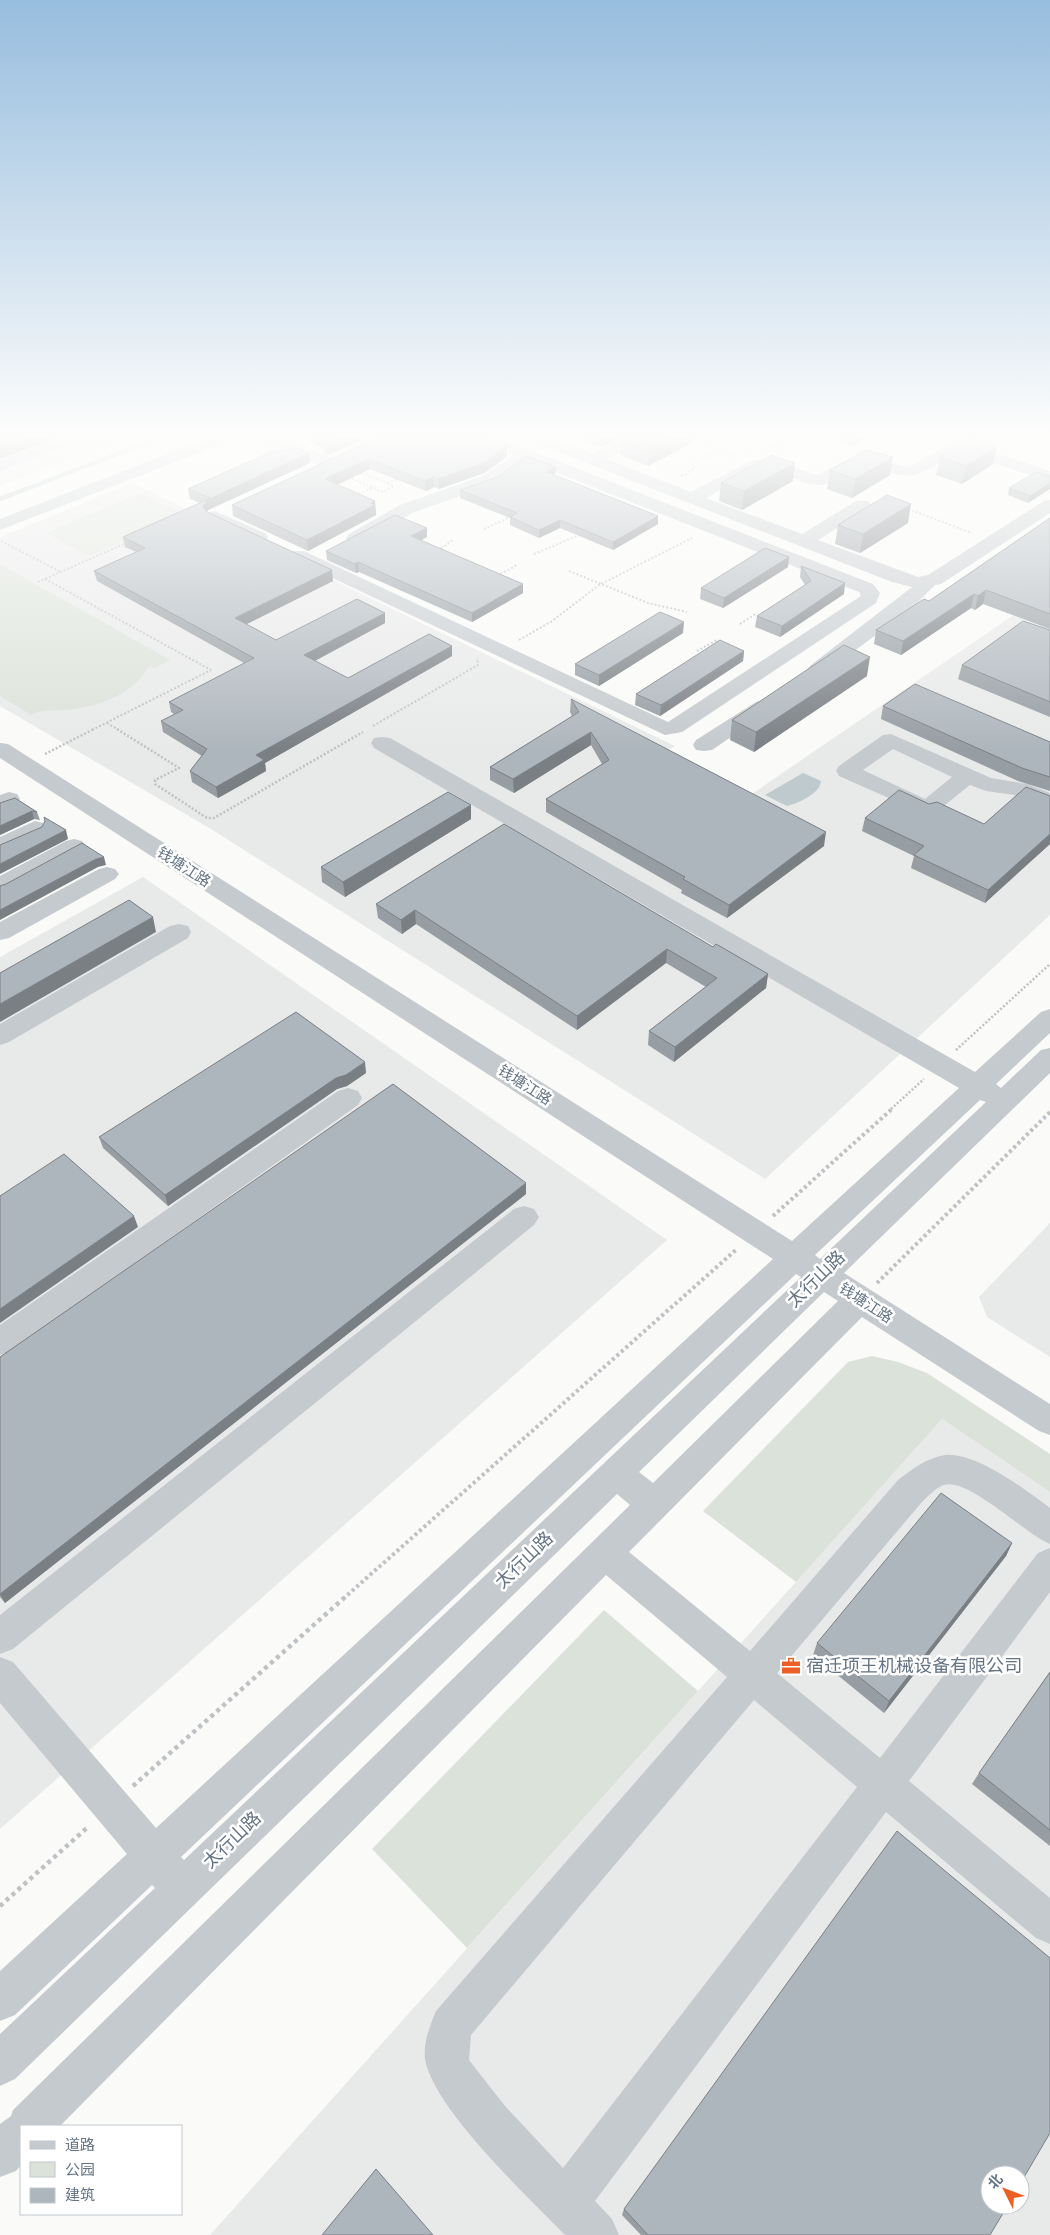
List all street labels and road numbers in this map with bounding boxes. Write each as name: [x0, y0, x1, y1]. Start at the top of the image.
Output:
street label: 钱塘江路: [153, 842, 215, 892]
street label: 钱塘江路: [494, 1060, 556, 1110]
street label: 太行山路: [782, 1245, 850, 1313]
street label: 钱塘江路: [835, 1278, 897, 1328]
street label: 太行山路: [490, 1526, 558, 1594]
street label: 太行山路: [198, 1806, 266, 1874]

